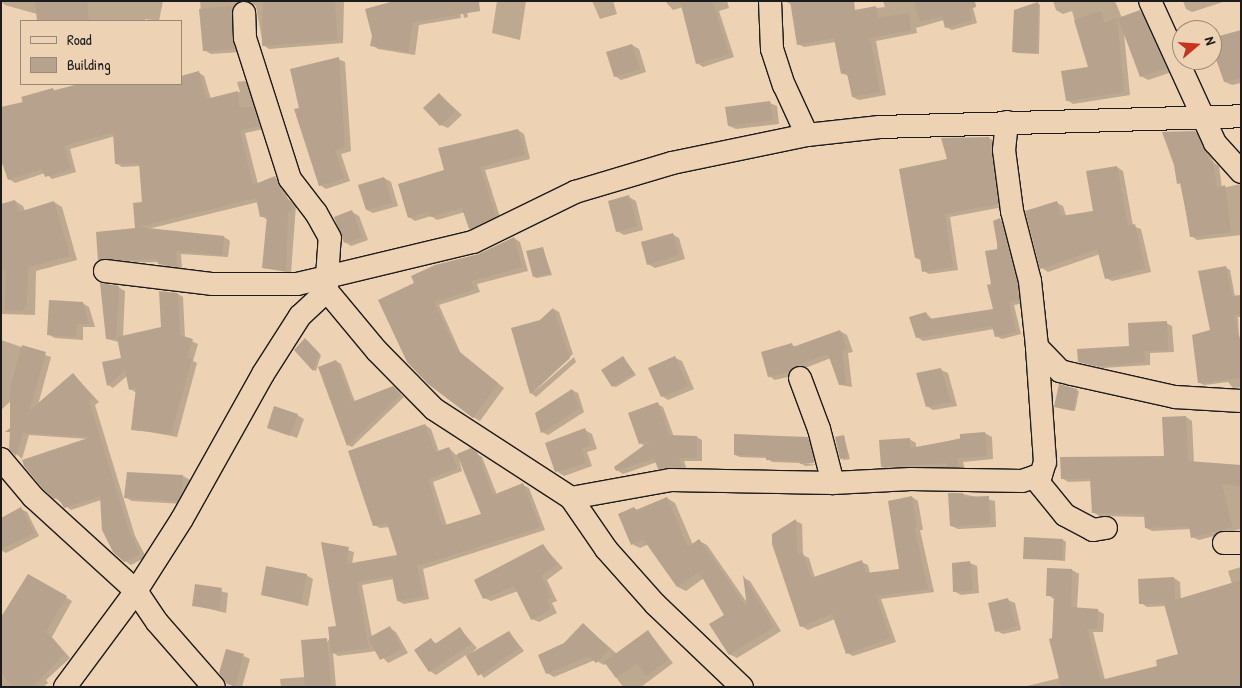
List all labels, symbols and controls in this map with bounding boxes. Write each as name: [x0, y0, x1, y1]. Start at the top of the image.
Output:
legend: [20, 20, 182, 85]
north arrow: [1172, 20, 1222, 70]
text: Road: [67, 29, 92, 50]
text: N: [1201, 34, 1221, 47]
text: Building: [67, 54, 111, 75]

